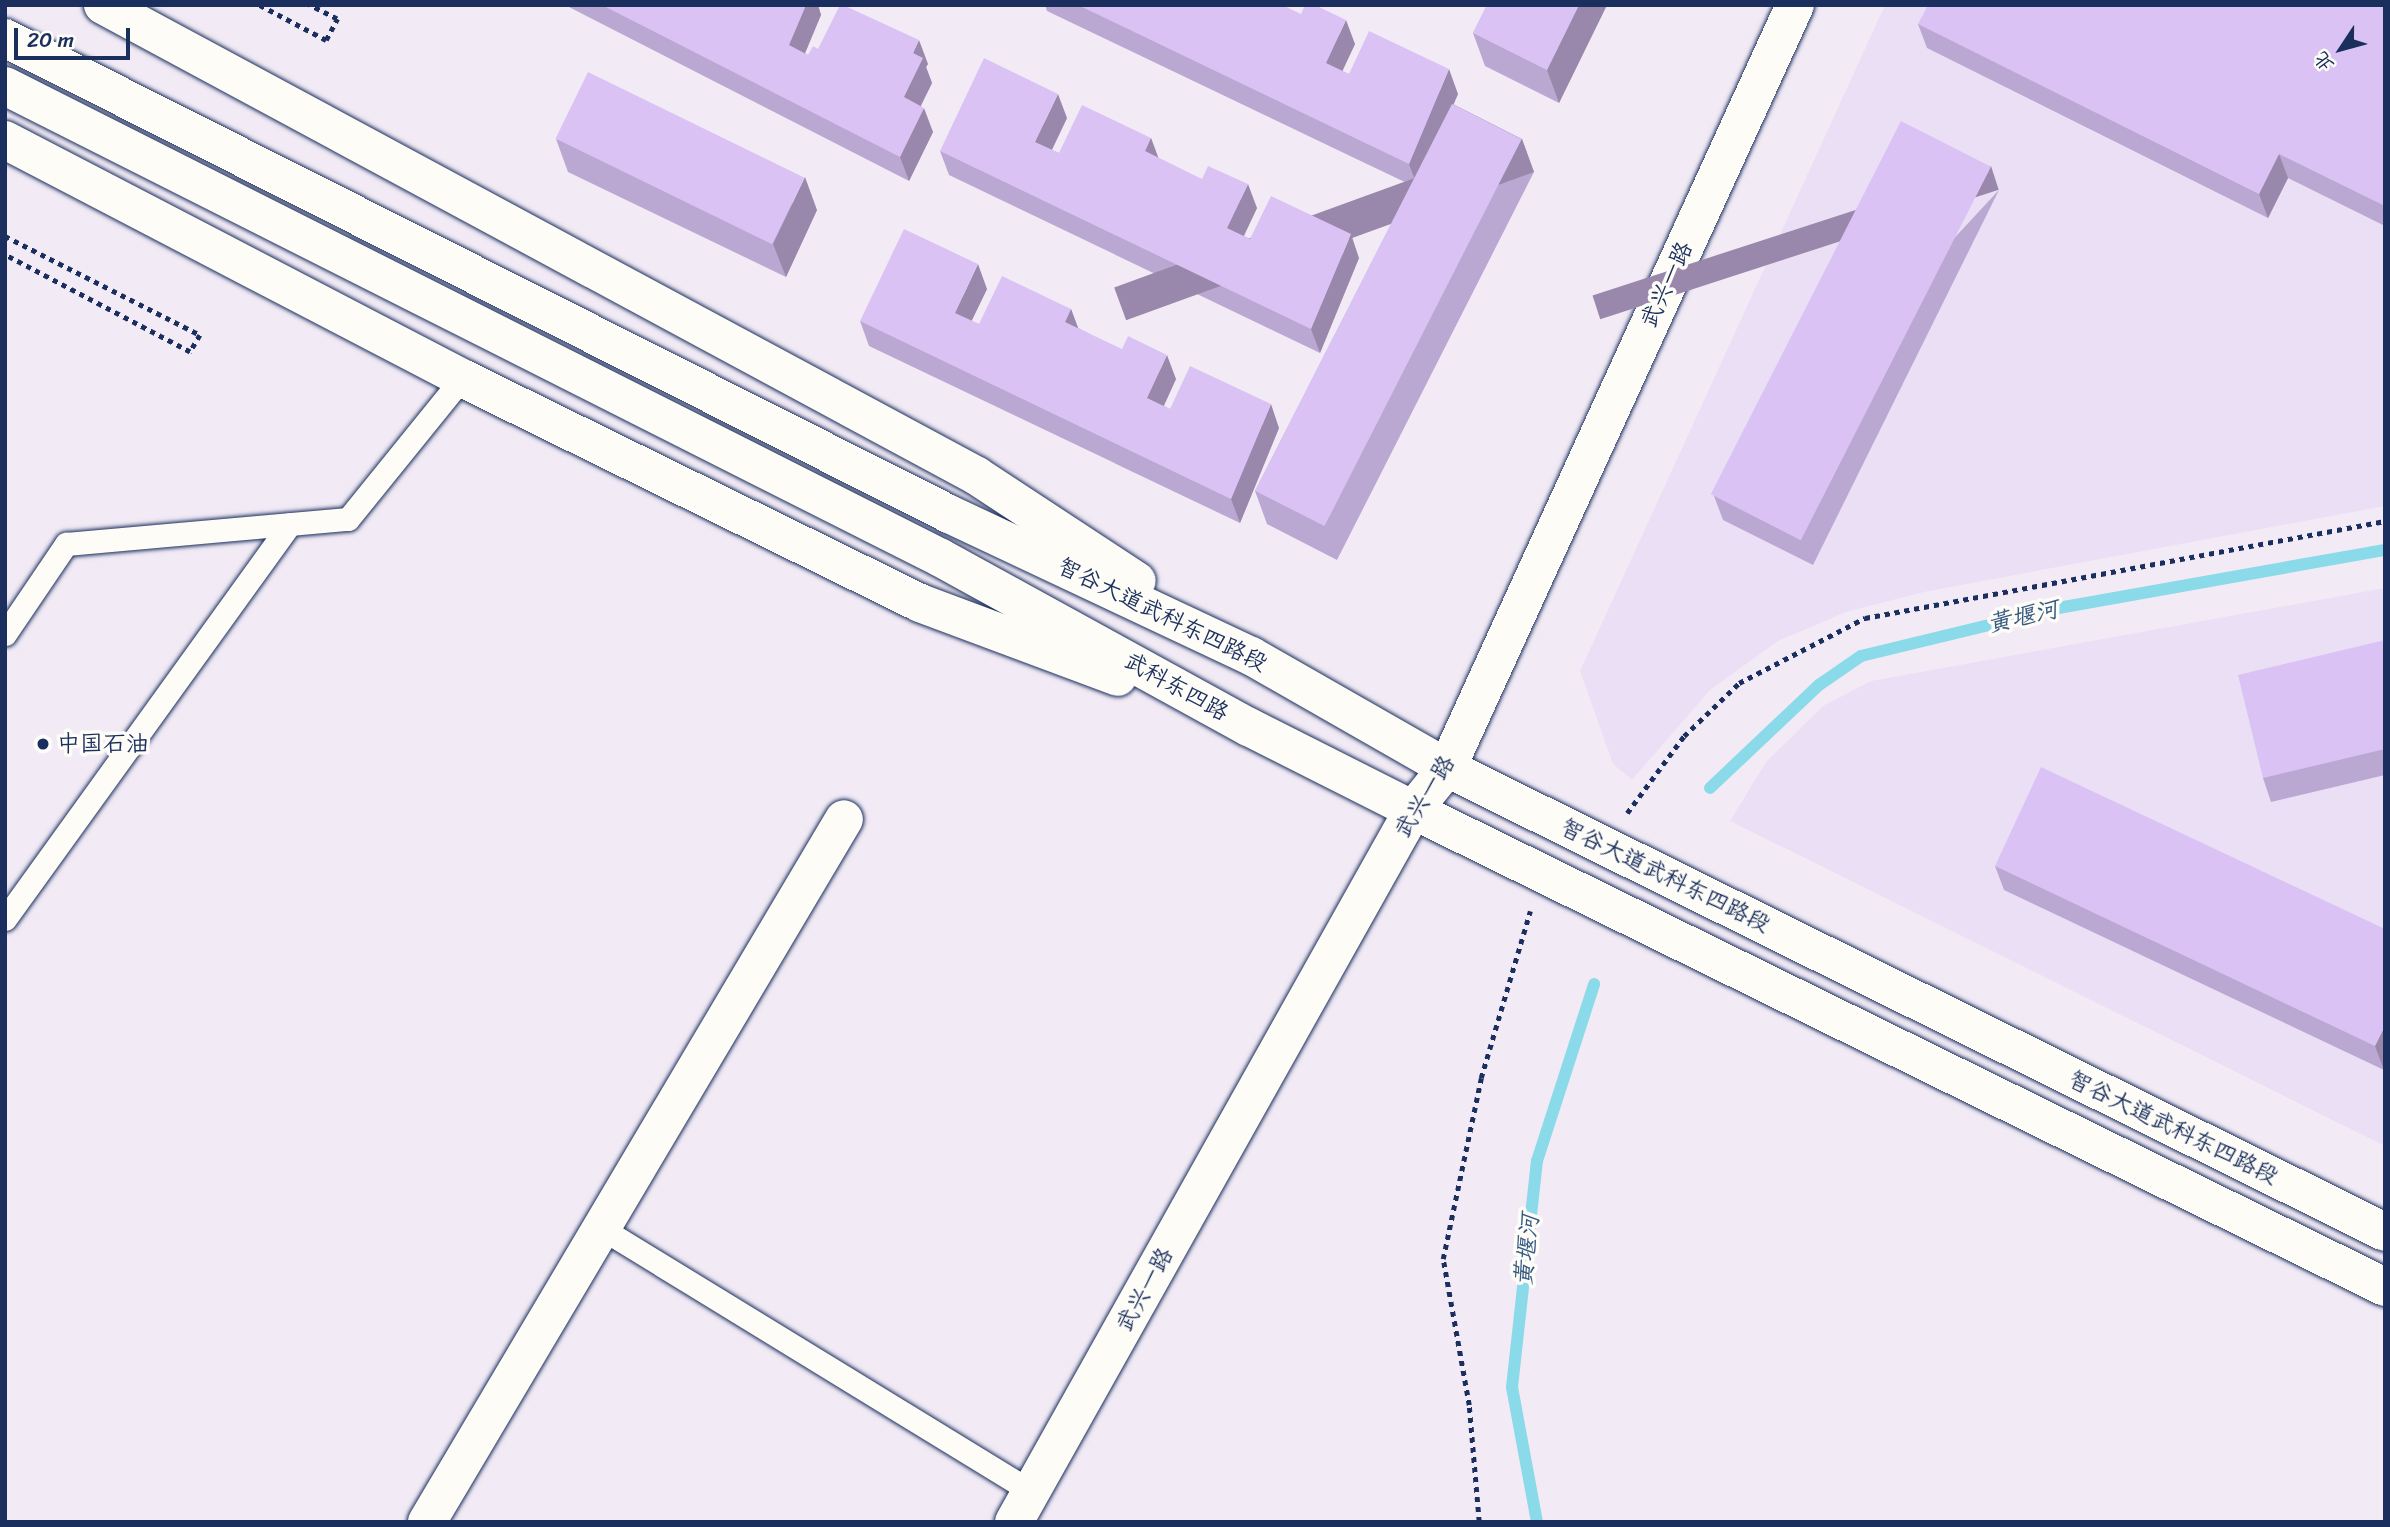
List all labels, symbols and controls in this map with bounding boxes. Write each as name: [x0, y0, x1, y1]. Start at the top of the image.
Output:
scale bar: [18, 14, 133, 58]
north arrow: [2306, 14, 2376, 84]
text: 20 m: [27, 21, 74, 59]
text: 北: [2305, 44, 2343, 79]
street label: 武兴一路: [1635, 237, 1699, 333]
street label: 智谷大道武科东四路段: [1053, 552, 1271, 678]
water label: 黄堰河: [1985, 595, 2061, 639]
street label: 武科东四路: [1119, 647, 1233, 727]
place label: 中国石油: [57, 730, 149, 758]
marker: 中国石油: [35, 736, 51, 752]
street label: 武兴一路: [1389, 751, 1461, 843]
street label: 智谷大道武科东四路段: [1556, 813, 1774, 939]
street label: 智谷大道武科东四路段: [2064, 1065, 2282, 1191]
water label: 黄堰河: [1509, 1213, 1545, 1287]
street label: 武兴一路: [1111, 1243, 1179, 1337]

